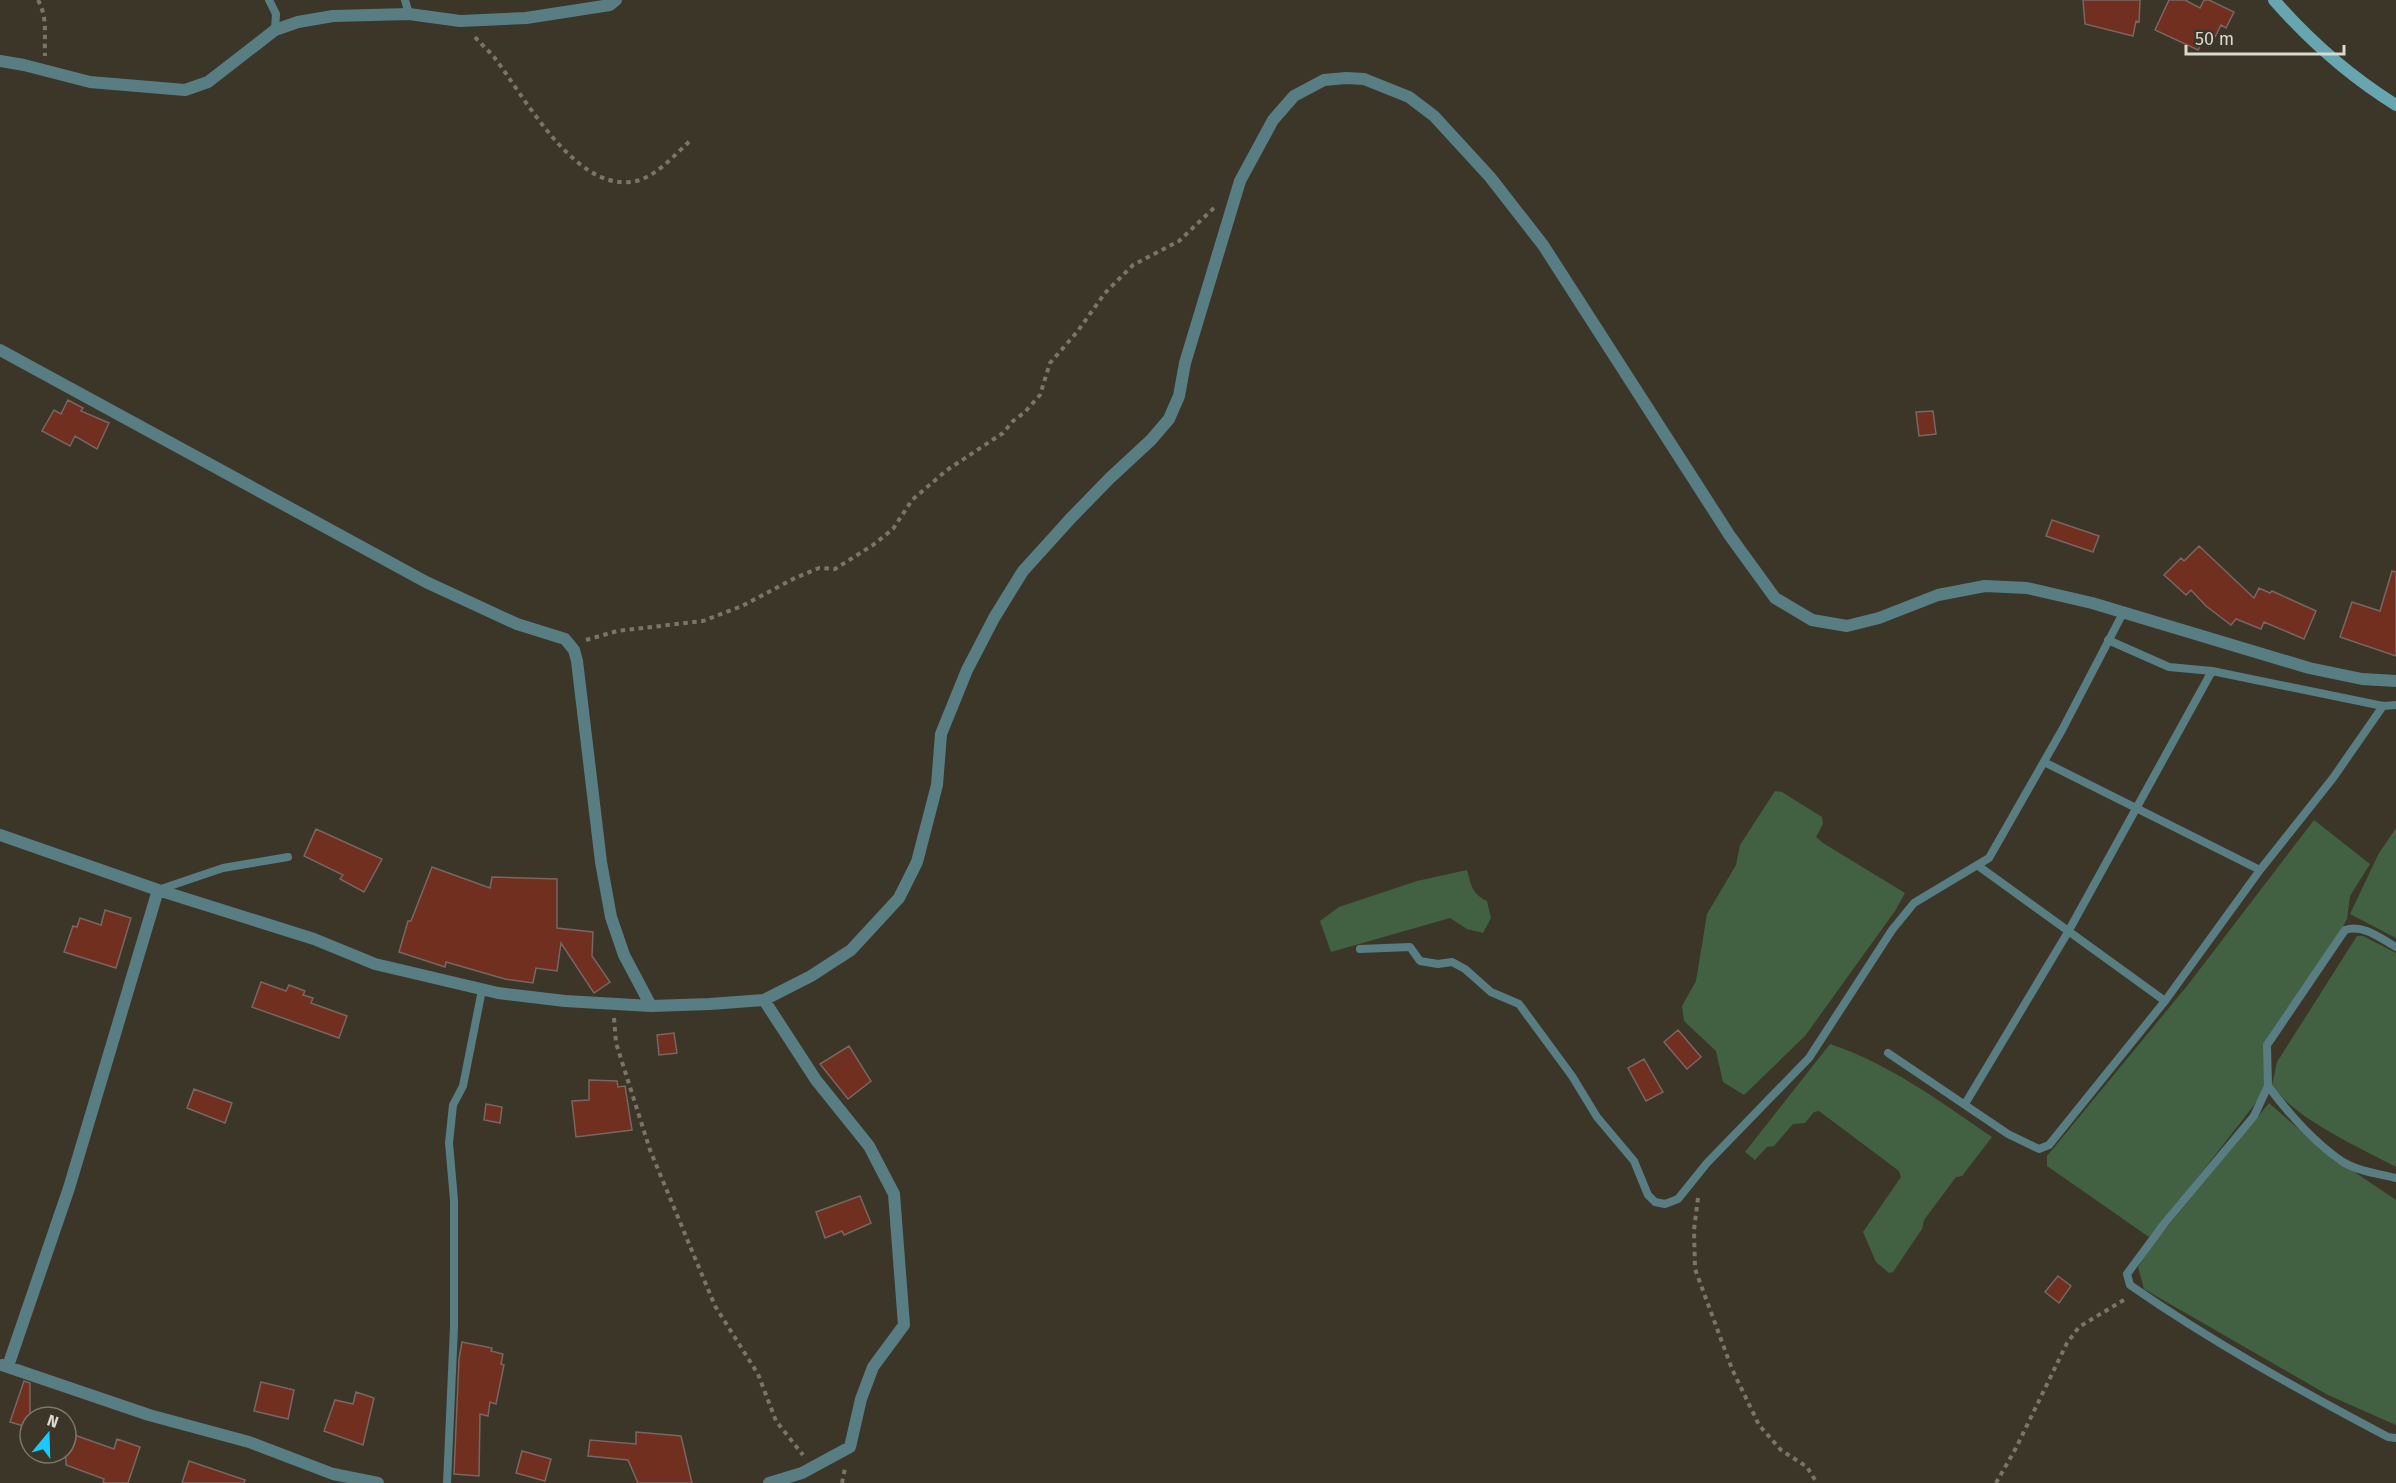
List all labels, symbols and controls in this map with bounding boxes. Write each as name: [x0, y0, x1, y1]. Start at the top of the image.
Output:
scale bar: [2186, 18, 2344, 56]
text: 50 m: [2195, 28, 2234, 50]
north arrow: [18, 1405, 78, 1465]
text: N: [45, 1411, 61, 1432]

